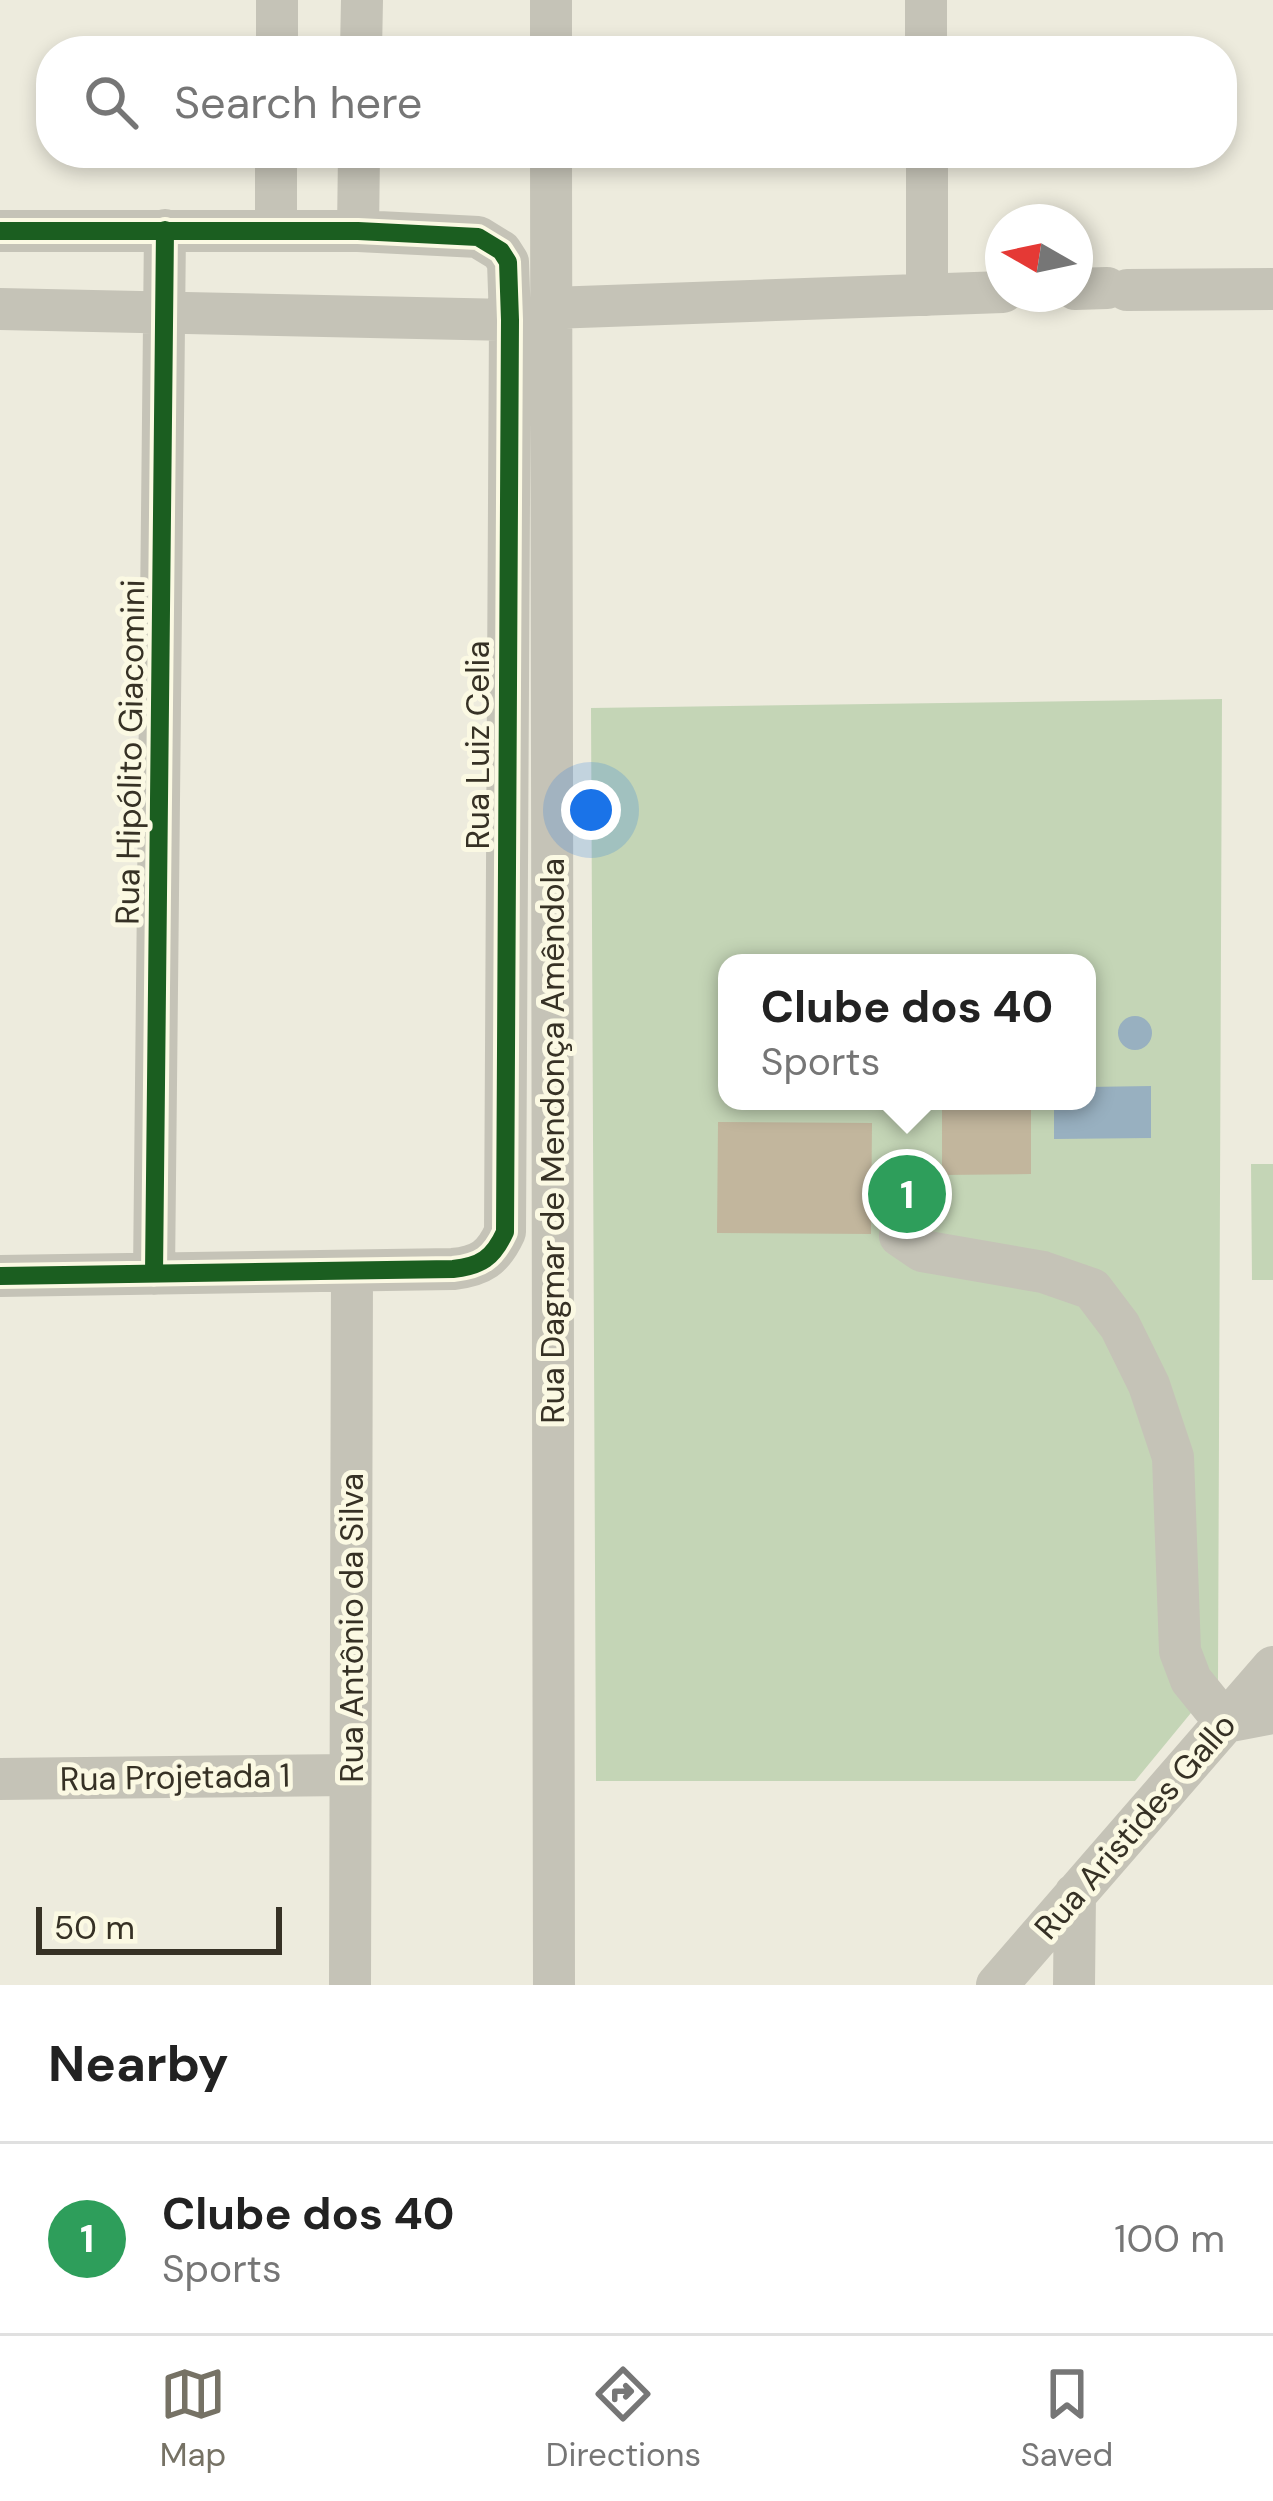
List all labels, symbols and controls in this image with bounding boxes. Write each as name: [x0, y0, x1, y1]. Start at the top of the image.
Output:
search box: [36, 36, 1237, 168]
icon: search: [78, 69, 144, 135]
text: Search here: [174, 73, 422, 132]
north arrow: [985, 204, 1093, 312]
street label: Rua Hipólito Giacomini: [105, 579, 155, 925]
street label: Rua Luiz Celia: [456, 641, 499, 850]
your location: [561, 780, 621, 840]
street label: Rua Dagmar de Mendonça Amêndola: [531, 858, 574, 1424]
popup: [718, 954, 1096, 1110]
text: Clube dos 40: [761, 977, 1053, 1036]
text: Sports: [761, 1036, 880, 1087]
pin: 1: [868, 1149, 946, 1239]
street label: Rua Antônio da Silva: [330, 1473, 373, 1783]
street label: Rua Aristides Gallo: [1025, 1704, 1245, 1948]
street label: Rua Projetada 1: [59, 1753, 291, 1801]
scale bar: [36, 1901, 282, 1954]
text: 50 m: [54, 1906, 135, 1949]
text: Nearby: [48, 2030, 229, 2097]
text: Clube dos 40: [162, 2184, 454, 2243]
text: 1: [80, 2213, 94, 2264]
text: 100 m: [1114, 2213, 1225, 2264]
text: Sports: [162, 2243, 281, 2294]
tab: Map: [160, 2361, 226, 2476]
tab: Directions: [546, 2361, 701, 2476]
tab: Saved: [1021, 2361, 1113, 2476]

